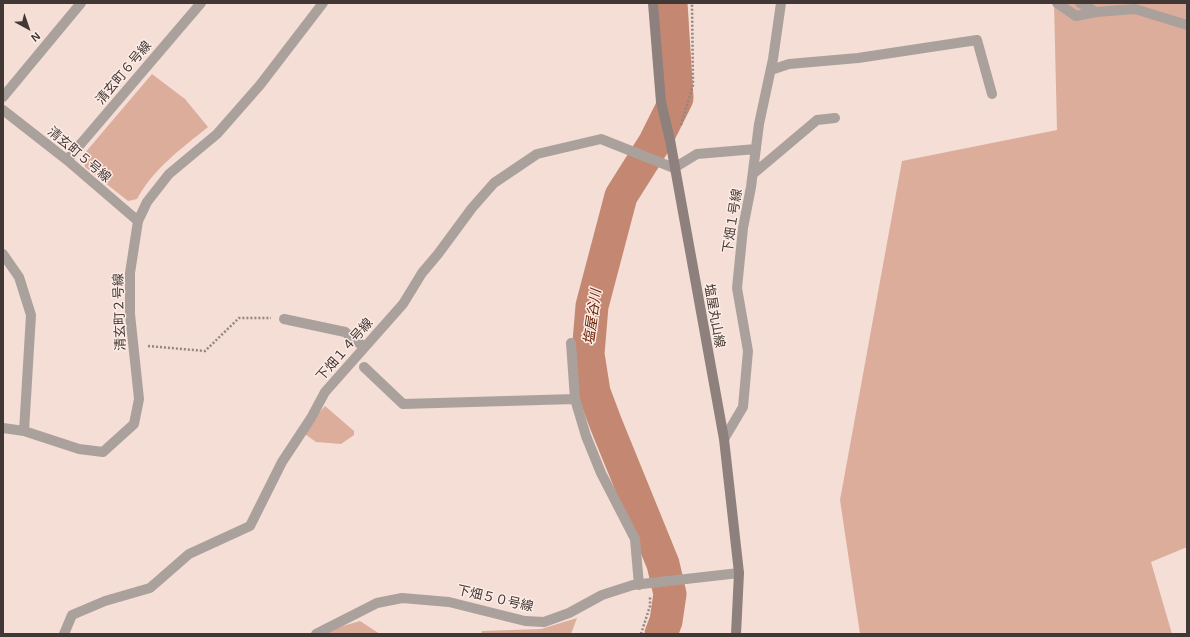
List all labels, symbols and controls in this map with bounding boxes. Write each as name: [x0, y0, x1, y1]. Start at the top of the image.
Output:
north arrow: [8, 8, 48, 48]
text: N: [29, 30, 43, 44]
street label: 清玄町６号線: [93, 38, 155, 108]
street label: 清玄町５号線: [44, 124, 114, 186]
street label: 下畑１号線: [720, 188, 746, 254]
street label: 清玄町２号線: [111, 273, 129, 351]
street label: 塩屋丸山線: [701, 283, 727, 349]
water label: 塩屋谷川: [581, 288, 605, 346]
street label: 下畑１４号線: [314, 315, 376, 385]
street label: 下畑５０号線: [455, 583, 535, 615]

